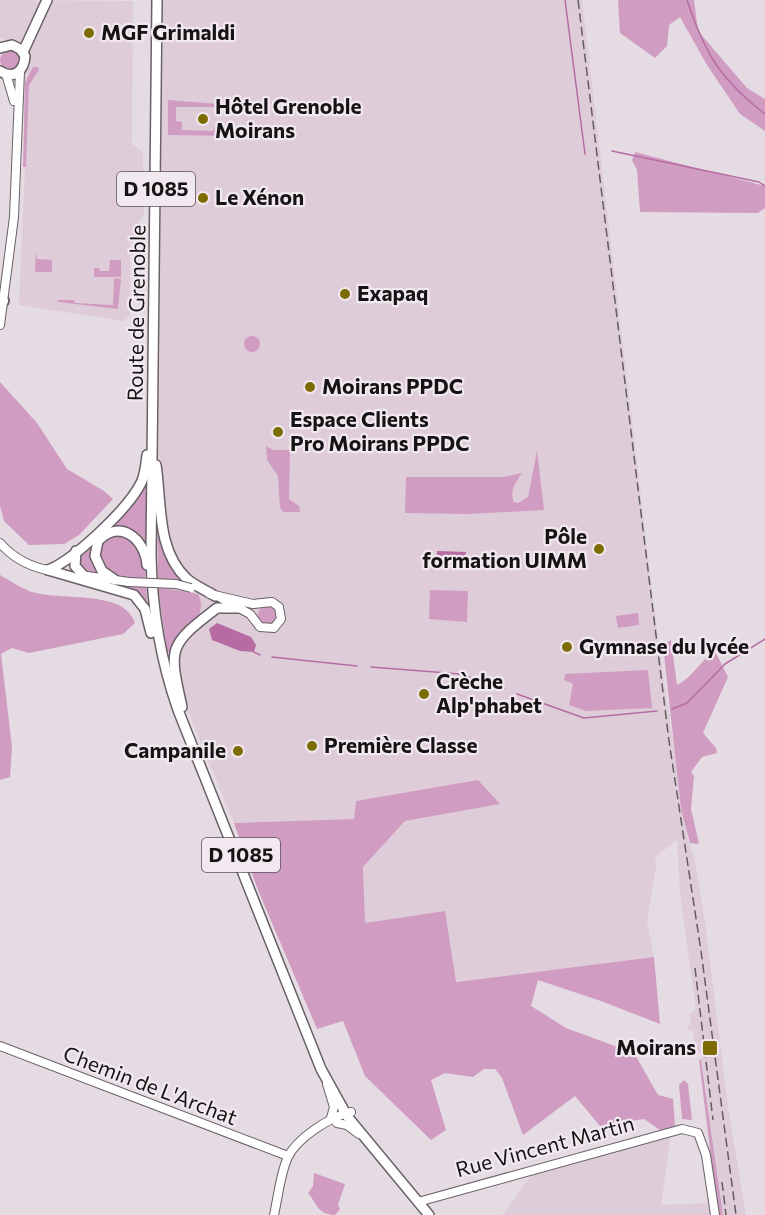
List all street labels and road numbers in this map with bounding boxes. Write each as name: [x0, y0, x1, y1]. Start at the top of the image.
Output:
road number: D 1085: [117, 172, 195, 206]
street label: Route de Grenoble: [121, 225, 150, 401]
road number: D 1085: [202, 838, 280, 872]
street label: Chemin de L'Archat: [60, 1040, 241, 1129]
street label: Rue Vincent Martin: [452, 1110, 637, 1181]

